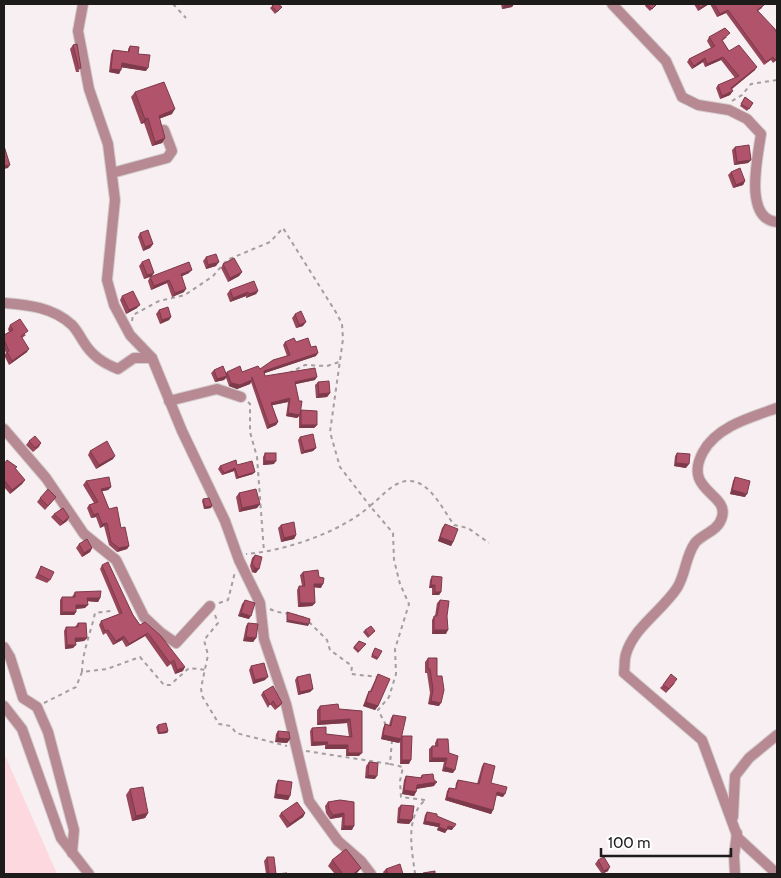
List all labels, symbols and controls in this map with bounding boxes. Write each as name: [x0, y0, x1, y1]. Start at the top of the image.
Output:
scale bar: [601, 826, 731, 858]
text: 100 m: [608, 834, 650, 852]

